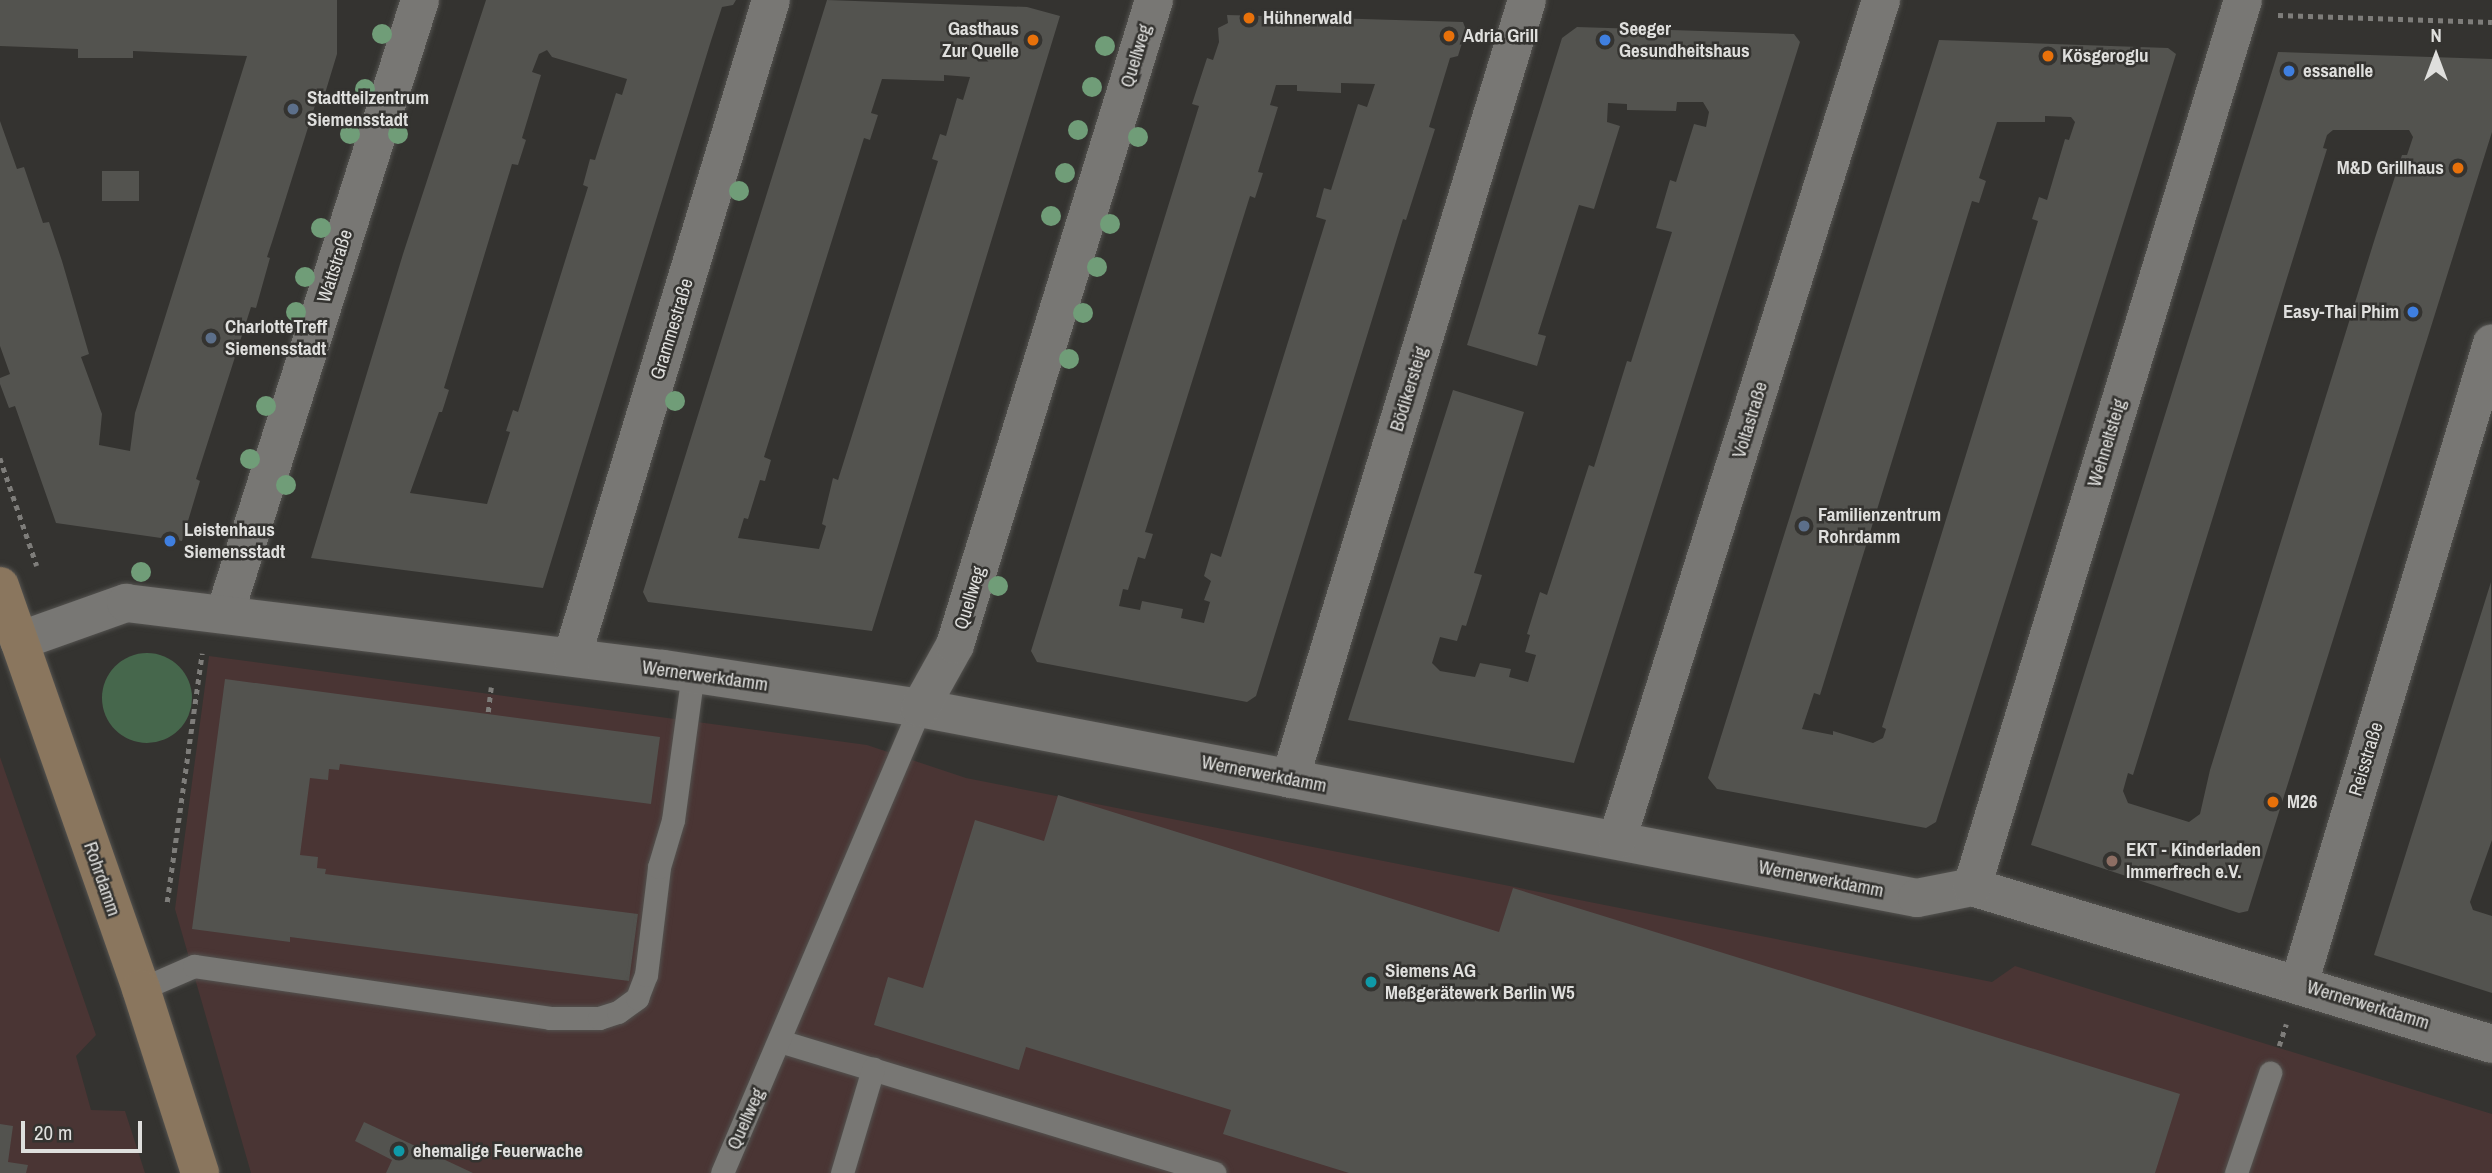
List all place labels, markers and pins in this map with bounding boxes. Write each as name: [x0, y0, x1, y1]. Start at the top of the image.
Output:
place label: Hühnerwald: [1263, 7, 1352, 29]
marker: Hühnerwald: [1241, 10, 1257, 26]
place label: Gasthaus Zur Quelle: [942, 18, 1019, 62]
place label: Seeger Gesundheitshaus: [1619, 18, 1750, 62]
place label: Adria Grill: [1463, 25, 1538, 47]
marker: Adria Grill: [1441, 28, 1457, 44]
marker: Gasthaus Zur Quelle: [1025, 32, 1041, 48]
marker: Seeger Gesundheitshaus: [1597, 32, 1613, 48]
place label: Kösgeroglu: [2062, 45, 2149, 67]
marker: Kösgeroglu: [2040, 48, 2056, 64]
place label: essanelle: [2303, 60, 2373, 82]
marker: essanelle: [2281, 63, 2297, 79]
place label: Stadtteilzentrum Siemensstadt: [307, 87, 429, 131]
marker: Stadtteilzentrum Siemensstadt: [285, 101, 301, 117]
place label: M&D Grillhaus: [2337, 157, 2444, 179]
marker: M&D Grillhaus: [2450, 160, 2466, 176]
place label: Easy-Thai Phim: [2283, 301, 2399, 323]
marker: Easy-Thai Phim: [2405, 304, 2421, 320]
place label: CharlotteTreff Siemensstadt: [225, 316, 327, 360]
marker: CharlotteTreff Siemensstadt: [203, 330, 219, 346]
place label: Familienzentrum Rohrdamm: [1818, 504, 1941, 548]
marker: Familienzentrum Rohrdamm: [1796, 518, 1812, 534]
place label: Leistenhaus Siemensstadt: [184, 519, 285, 563]
marker: Leistenhaus Siemensstadt: [162, 533, 178, 549]
place label: M26: [2287, 791, 2317, 813]
marker: M26: [2265, 794, 2281, 810]
place label: EKT - Kinderladen Immerfrech e.V.: [2126, 839, 2261, 883]
marker: EKT - Kinderladen Immerfrech e.V.: [2104, 853, 2120, 869]
place label: Siemens AG Meßgerätewerk Berlin W5: [1385, 960, 1575, 1004]
marker: Siemens AG Meßgerätewerk Berlin W5: [1363, 974, 1379, 990]
place label: ehemalige Feuerwache: [413, 1140, 583, 1162]
marker: ehemalige Feuerwache: [391, 1143, 407, 1159]

